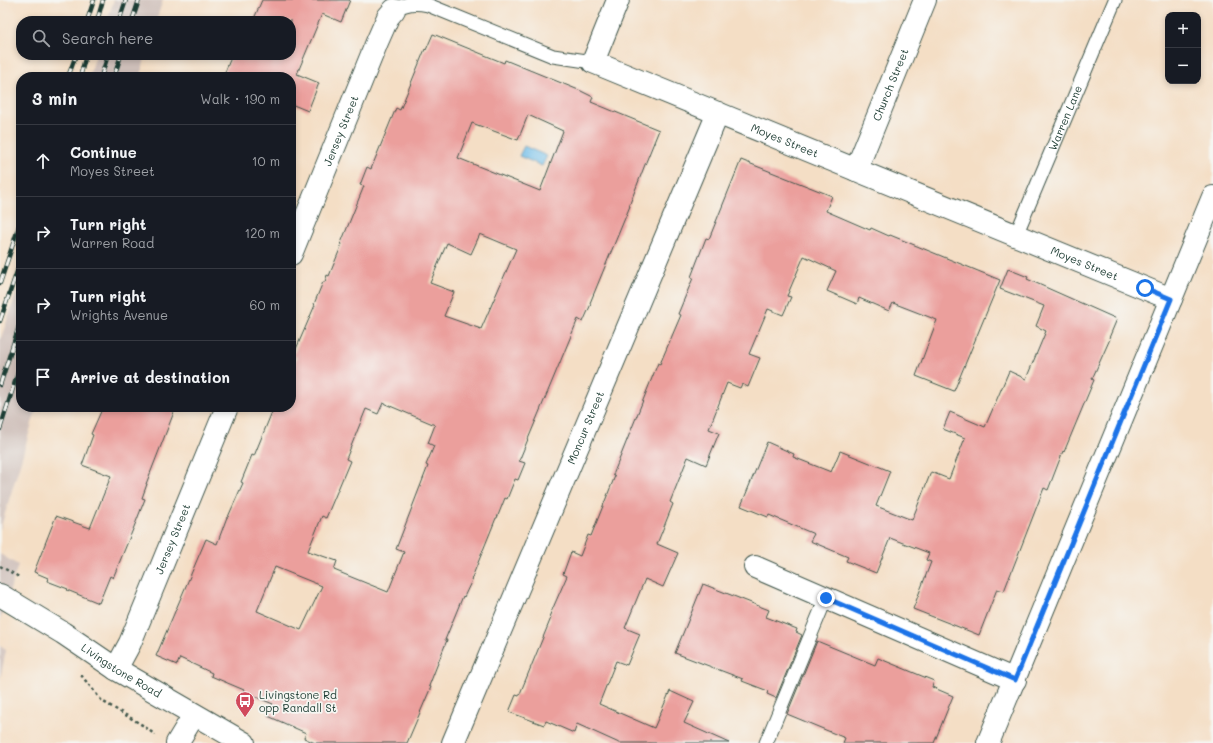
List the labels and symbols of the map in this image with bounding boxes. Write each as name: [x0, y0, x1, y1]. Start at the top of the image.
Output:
street label: Church Street: [869, 46, 912, 123]
street label: Warren Lane: [1044, 83, 1085, 153]
street label: Jersey Street: [320, 93, 362, 168]
street label: Moyes Street: [749, 120, 821, 161]
street label: Moyes Street: [1049, 242, 1121, 284]
route start: [1136, 279, 1154, 297]
street label: Moncur Street: [563, 389, 607, 466]
street label: Jersey Street: [151, 501, 194, 576]
route end: [817, 589, 835, 607]
street label: Livingstone Road: [79, 640, 164, 701]
place label: Livingstone Rd opp Randall St: [259, 687, 337, 715]
bus stop icon: Livingstone Rd opp Randall St: [234, 690, 256, 718]

